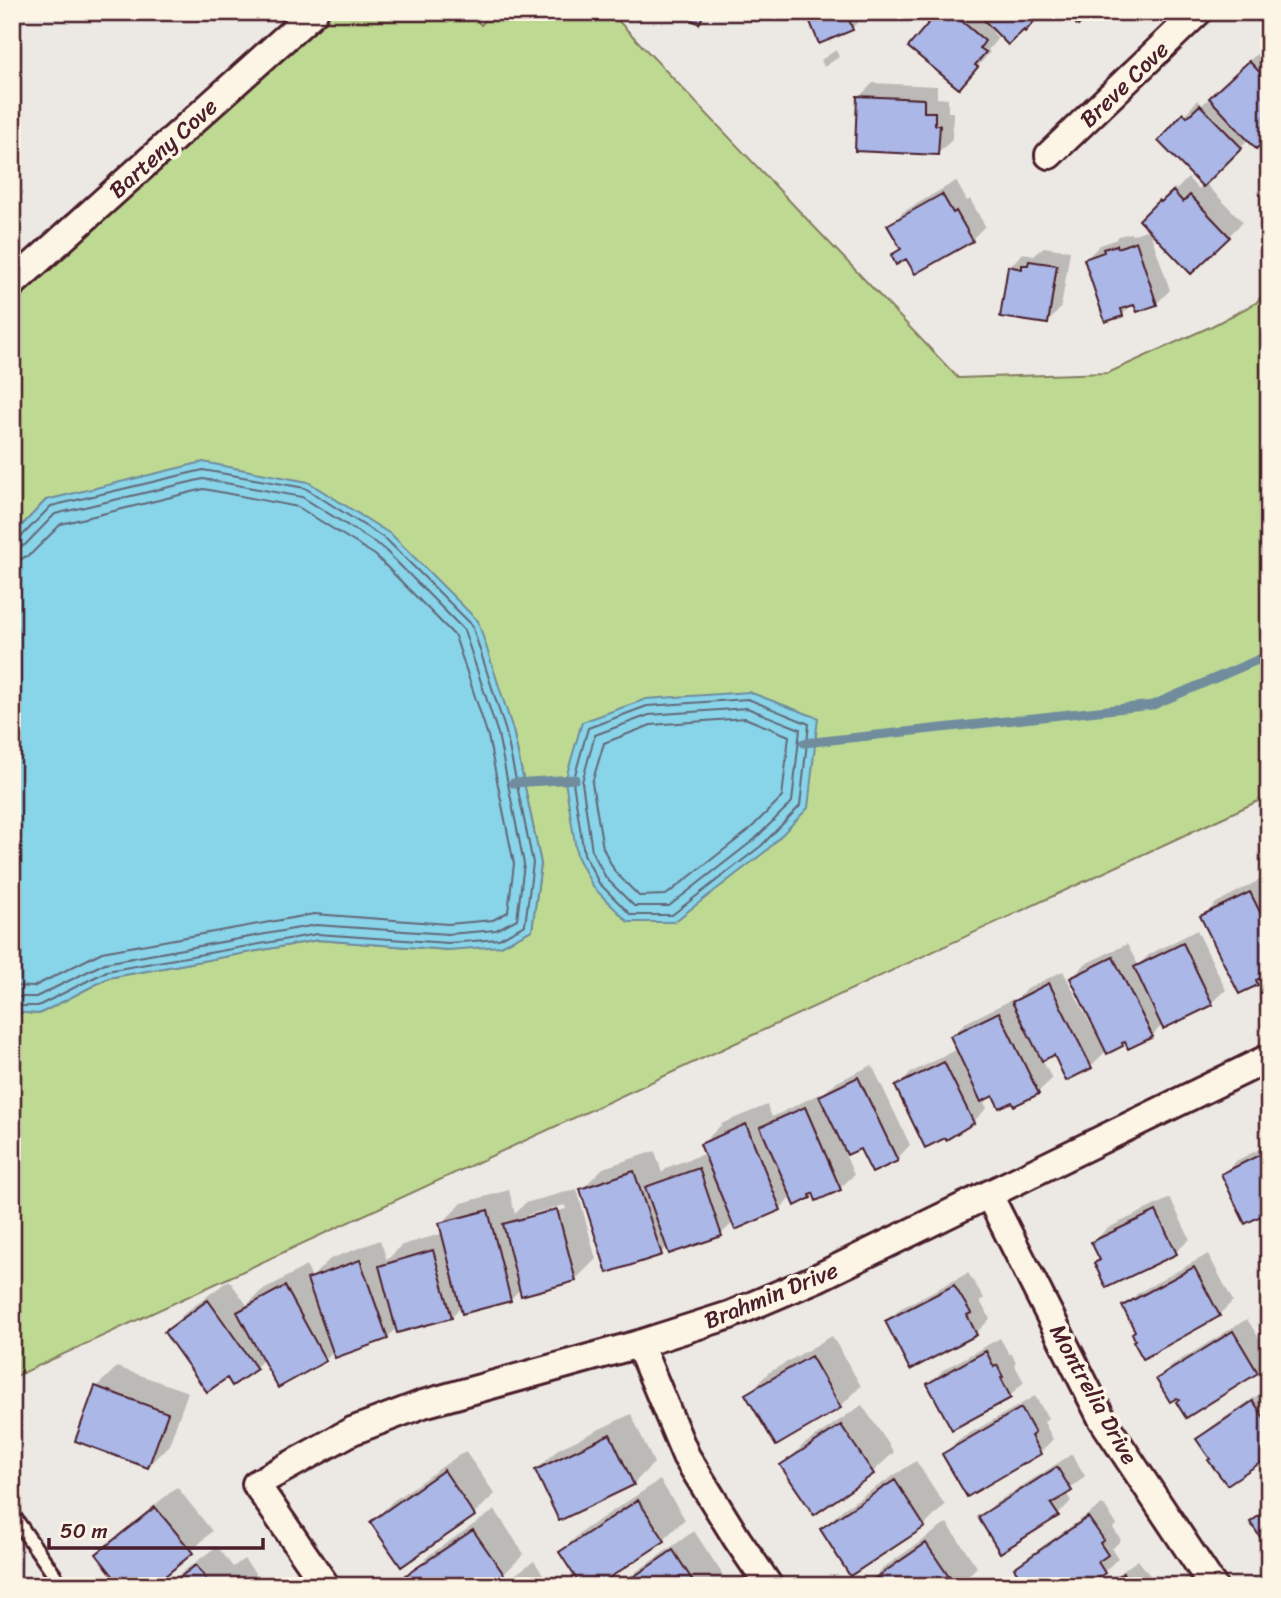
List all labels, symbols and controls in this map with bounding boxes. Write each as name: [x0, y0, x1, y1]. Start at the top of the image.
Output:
street label: Breve Cove: [1070, 30, 1179, 138]
street label: Barteny Cove: [99, 88, 228, 209]
street label: Brahmin Drive: [698, 1250, 845, 1341]
street label: Montrelia Drive: [1038, 1316, 1149, 1472]
scale bar: [49, 1507, 262, 1551]
text: 50 m: [60, 1512, 108, 1550]

